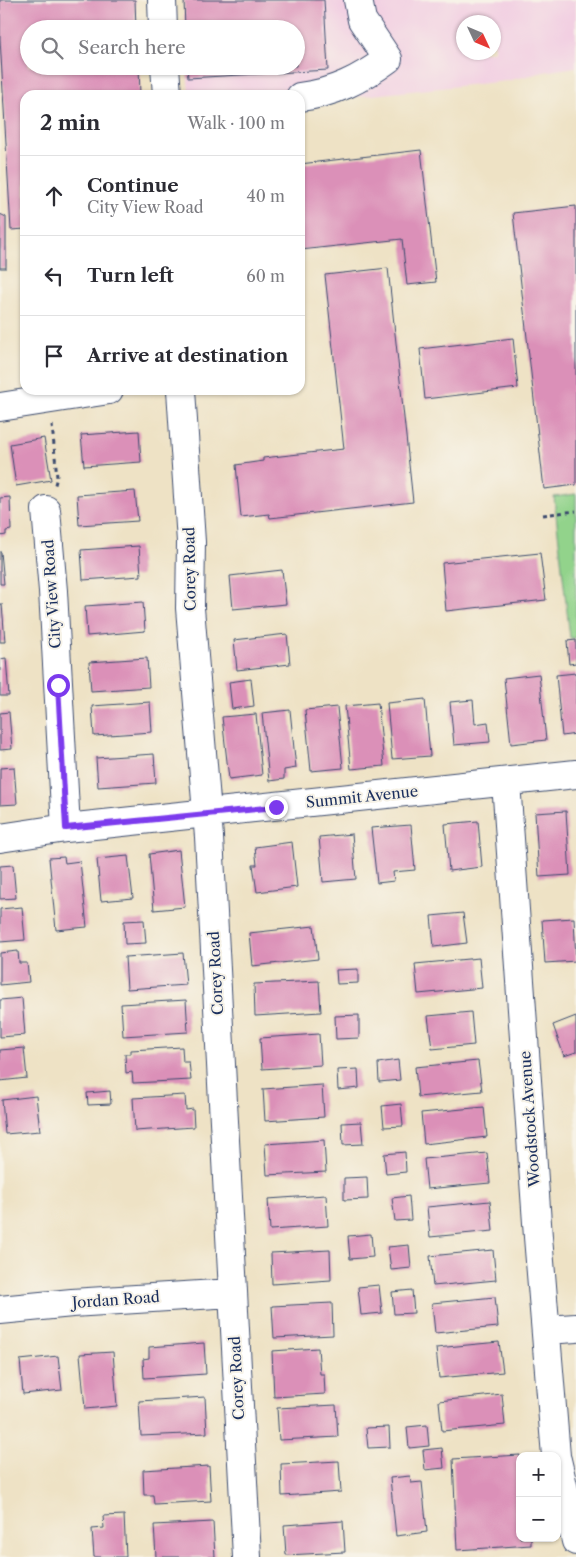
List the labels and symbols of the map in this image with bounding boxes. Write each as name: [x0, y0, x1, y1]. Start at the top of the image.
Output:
north arrow: [456, 15, 501, 60]
street label: Corey Road: [179, 527, 200, 611]
street label: City View Road: [38, 539, 65, 649]
route start: [47, 674, 70, 697]
street label: Summit Avenue: [305, 781, 419, 812]
route end: [265, 796, 288, 819]
street label: Corey Road: [204, 931, 227, 1015]
street label: Woodstock Avenue: [515, 1050, 544, 1189]
street label: Jordan Road: [69, 1287, 161, 1312]
street label: Corey Road: [225, 1336, 248, 1420]

